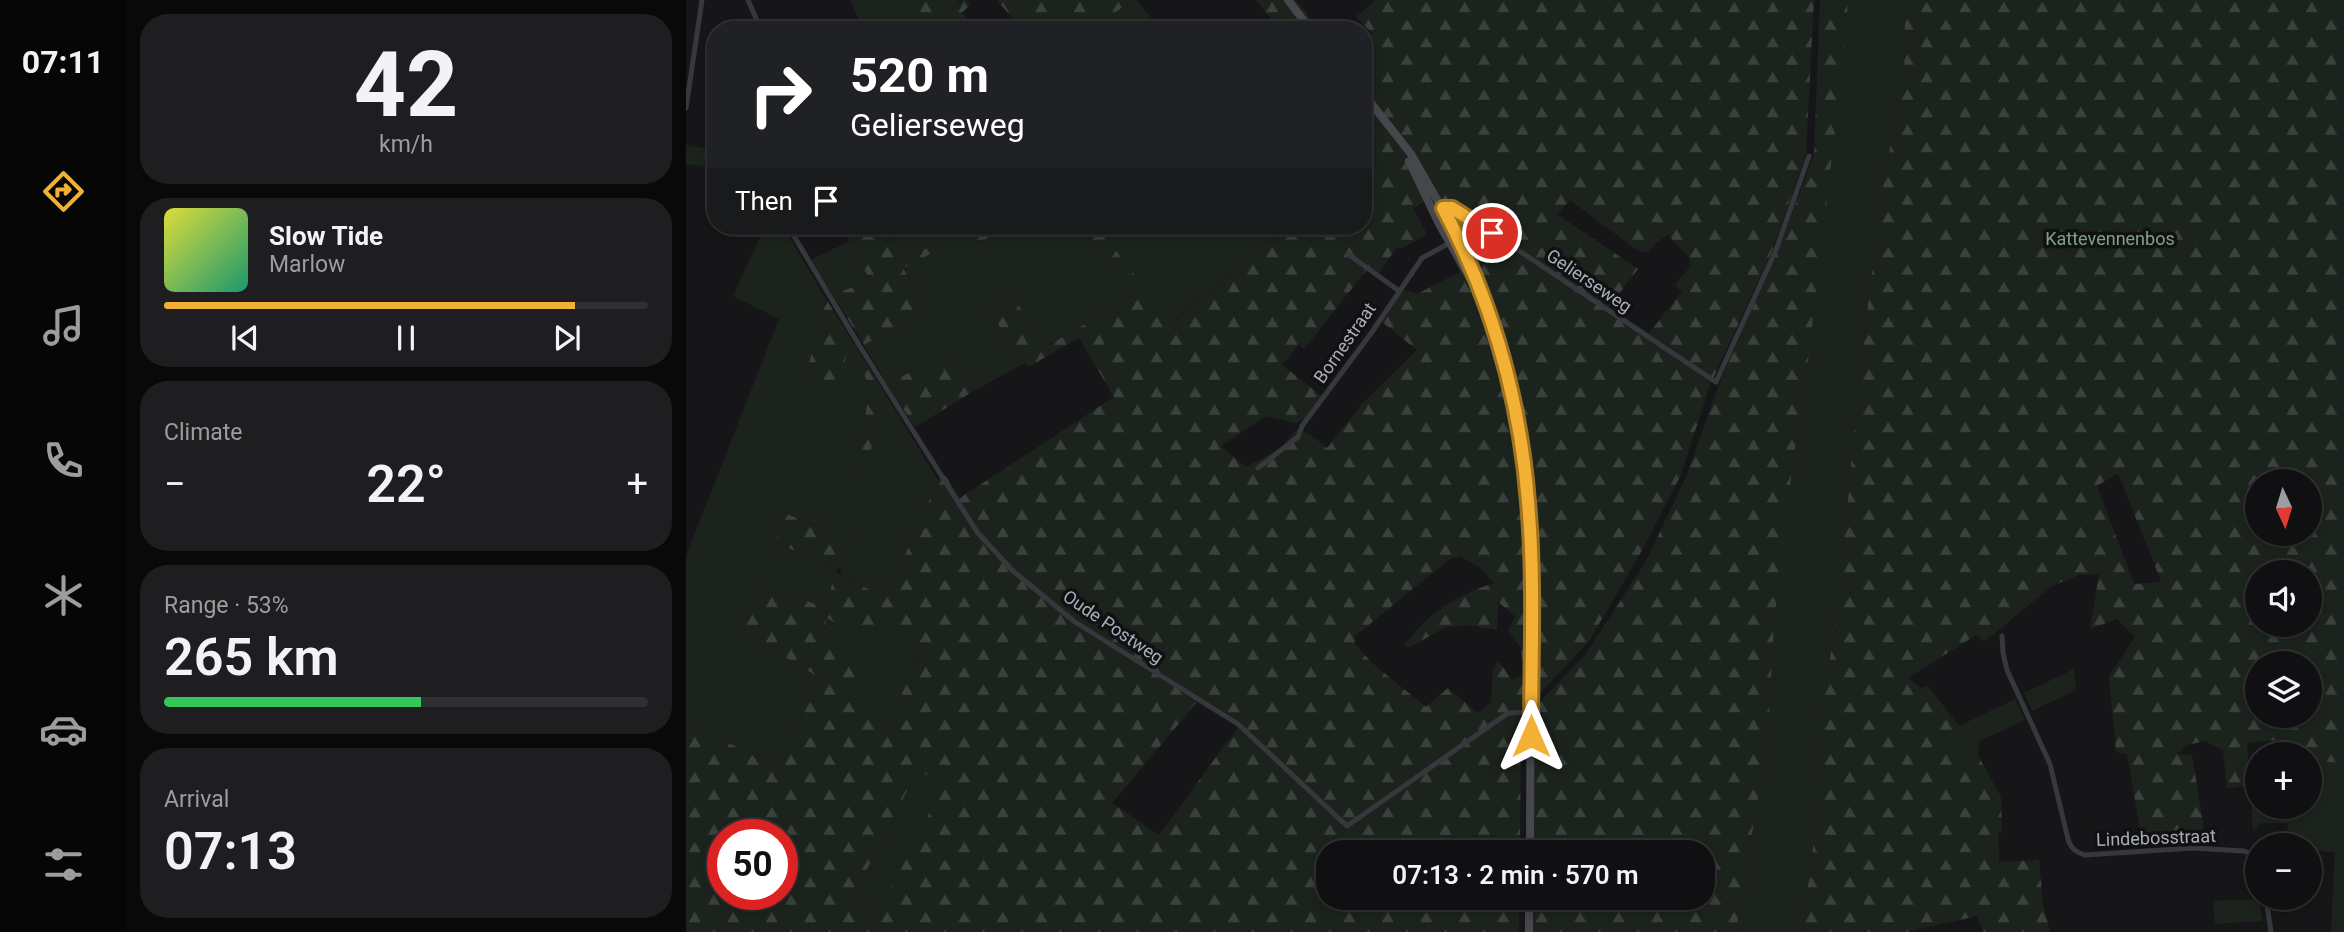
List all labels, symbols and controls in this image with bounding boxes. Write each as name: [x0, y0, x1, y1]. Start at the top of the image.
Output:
text: 42: [354, 32, 458, 138]
text: 07:11: [22, 43, 104, 81]
text: 520 m: [850, 47, 989, 104]
icon: right: [735, 49, 826, 140]
text: Gelierseweg: [850, 106, 1025, 144]
text: km/h: [379, 131, 433, 158]
icon: directions: [39, 167, 88, 216]
icon: arrive: [807, 182, 845, 220]
text: Then: [735, 186, 793, 216]
pin: [1462, 203, 1522, 263]
icon: arrive: [1473, 214, 1511, 252]
text: Slow Tide: [269, 221, 383, 251]
park label: Kattevennenbos: [2045, 228, 2175, 249]
street label: Gelierseweg: [1543, 244, 1636, 317]
text: Marlow: [269, 251, 345, 278]
street label: Bornestraat: [1309, 298, 1380, 387]
icon: music: [39, 301, 88, 350]
icon: previous: [226, 319, 264, 357]
icon: pause: [387, 319, 425, 357]
icon: next: [548, 319, 586, 357]
text: Climate: [164, 419, 243, 446]
icon: phone: [39, 436, 88, 485]
text: 22°: [366, 454, 446, 515]
text: −: [164, 462, 186, 506]
text: +: [626, 462, 648, 506]
north arrow: [2245, 469, 2322, 546]
map controls: [2245, 469, 2322, 910]
button: sound: [2245, 560, 2322, 637]
icon: climate: [39, 571, 88, 620]
street label: Oude Postweg: [1059, 585, 1167, 668]
text: Range · 53%: [164, 592, 289, 619]
text: 265 km: [164, 627, 339, 688]
button: layers: [2245, 651, 2322, 728]
position arrow: [1494, 699, 1568, 773]
icon: car: [39, 705, 88, 754]
button: +: [2245, 742, 2322, 819]
text: Arrival: [164, 786, 229, 813]
speed limit sign: 50: [707, 819, 798, 910]
text: 07:13: [164, 821, 297, 882]
street label: Lindebosstraat: [2096, 825, 2216, 850]
button: −: [2245, 833, 2322, 910]
icon: filters: [39, 840, 88, 889]
text: 07:13 · 2 min · 570 m: [1392, 860, 1639, 890]

